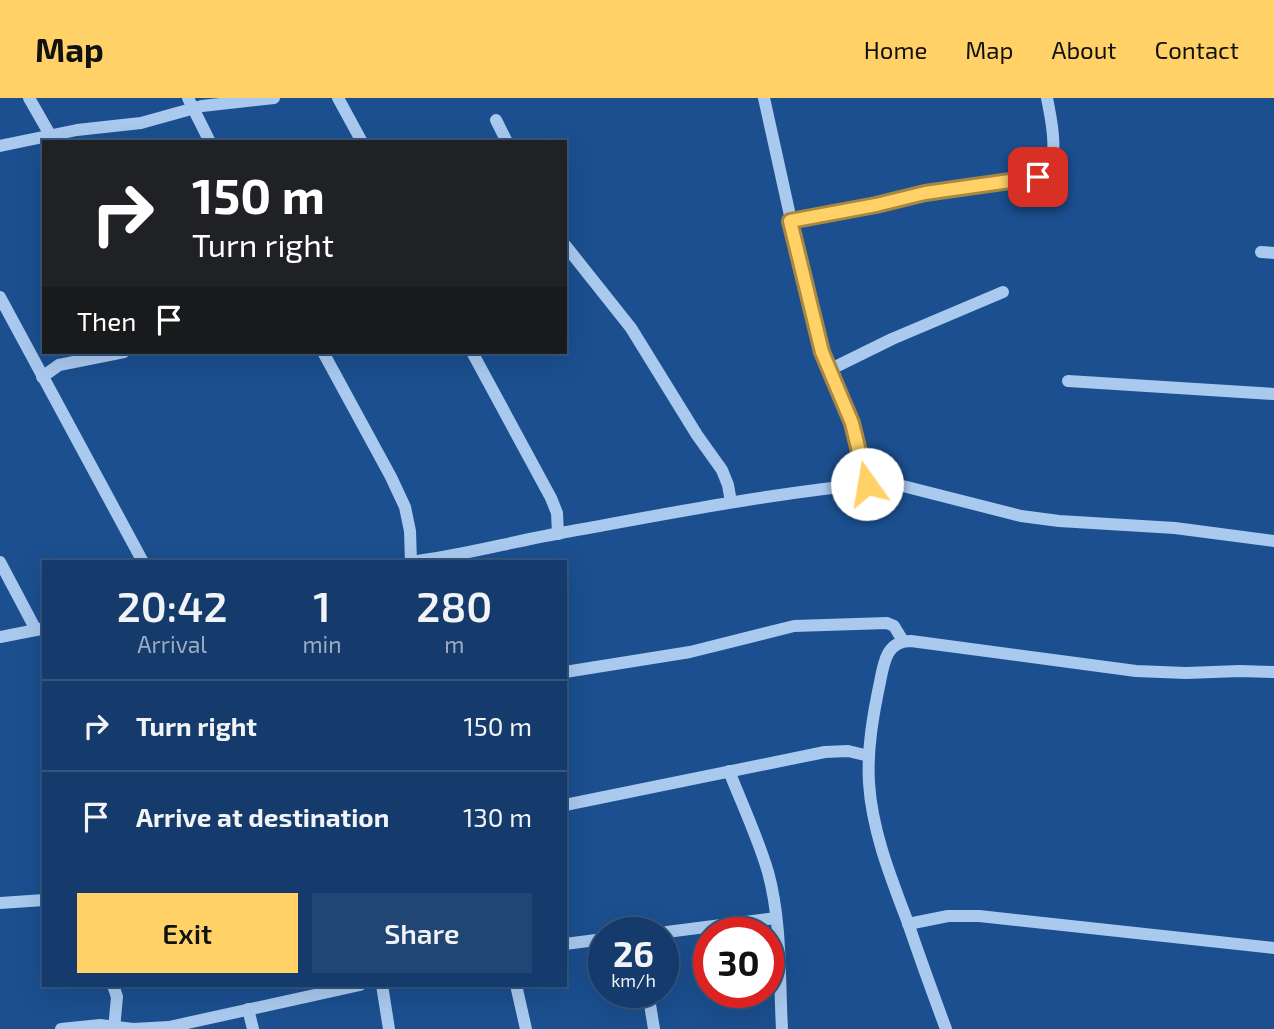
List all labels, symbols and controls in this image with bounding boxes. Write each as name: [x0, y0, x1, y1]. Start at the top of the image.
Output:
text: Map: [35, 29, 104, 69]
text: Home: [864, 35, 927, 64]
text: Map: [965, 35, 1013, 64]
text: About: [1051, 35, 1117, 64]
text: Contact: [1155, 35, 1239, 64]
pin: [1008, 147, 1068, 207]
icon: arrive: [1019, 158, 1057, 196]
text: 150 m: [192, 165, 325, 224]
icon: right: [77, 168, 168, 259]
text: Turn right: [192, 225, 334, 263]
icon: arrive: [150, 301, 188, 339]
text: Then: [77, 305, 136, 336]
position arrow: [830, 447, 904, 521]
text: 20:42: [117, 580, 228, 630]
text: 1: [313, 580, 331, 630]
text: 280: [416, 580, 492, 630]
text: Arrival: [137, 630, 207, 658]
text: min: [302, 630, 342, 658]
text: m: [444, 630, 464, 658]
icon: right: [77, 707, 115, 745]
text: Turn right: [136, 710, 257, 741]
text: 150 m: [463, 710, 532, 741]
icon: arrive: [77, 798, 115, 836]
text: Arrive at destination: [136, 801, 389, 832]
text: 130 m: [463, 801, 532, 832]
button: Exit: [77, 893, 298, 973]
button: Share: [312, 893, 532, 973]
speed limit sign: 30: [693, 917, 784, 1008]
text: 26: [613, 932, 654, 974]
text: km/h: [611, 969, 656, 991]

